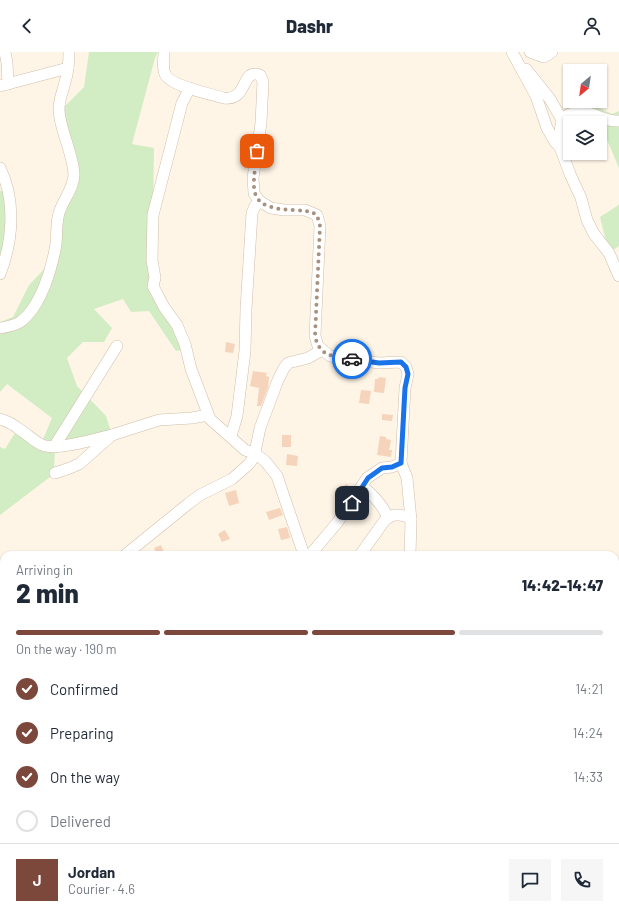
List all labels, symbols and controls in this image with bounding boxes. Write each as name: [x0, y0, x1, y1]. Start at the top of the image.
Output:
icon: back: [16, 15, 38, 37]
text: Dashr: [286, 15, 333, 37]
icon: person: [581, 15, 603, 37]
north arrow: [563, 64, 607, 108]
map controls: [563, 64, 607, 160]
button: layers: [563, 116, 607, 160]
pin: [240, 134, 274, 168]
icon: bag: [246, 140, 268, 162]
courier: [332, 339, 372, 379]
icon: car: [341, 348, 363, 370]
pin: [335, 486, 369, 520]
icon: home: [341, 492, 363, 514]
text: Arriving in: [16, 562, 73, 578]
text: 14:42–14:47: [522, 576, 603, 594]
text: 2 min: [16, 577, 79, 608]
text: On the way · 190 m: [16, 641, 117, 657]
icon: check: [16, 678, 38, 700]
text: Confirmed: [50, 680, 118, 698]
text: 14:21: [576, 681, 603, 697]
icon: check: [16, 722, 38, 744]
text: Preparing: [50, 724, 114, 742]
text: 14:24: [573, 725, 603, 741]
icon: check: [16, 766, 38, 788]
text: On the way: [50, 768, 120, 786]
text: 14:33: [573, 769, 603, 785]
text: Delivered: [50, 812, 111, 830]
button: chat: [509, 859, 551, 901]
button: phone: [561, 859, 603, 901]
text: Jordan: [68, 863, 115, 881]
text: J: [33, 871, 41, 889]
text: Courier · 4.6: [68, 881, 135, 897]

